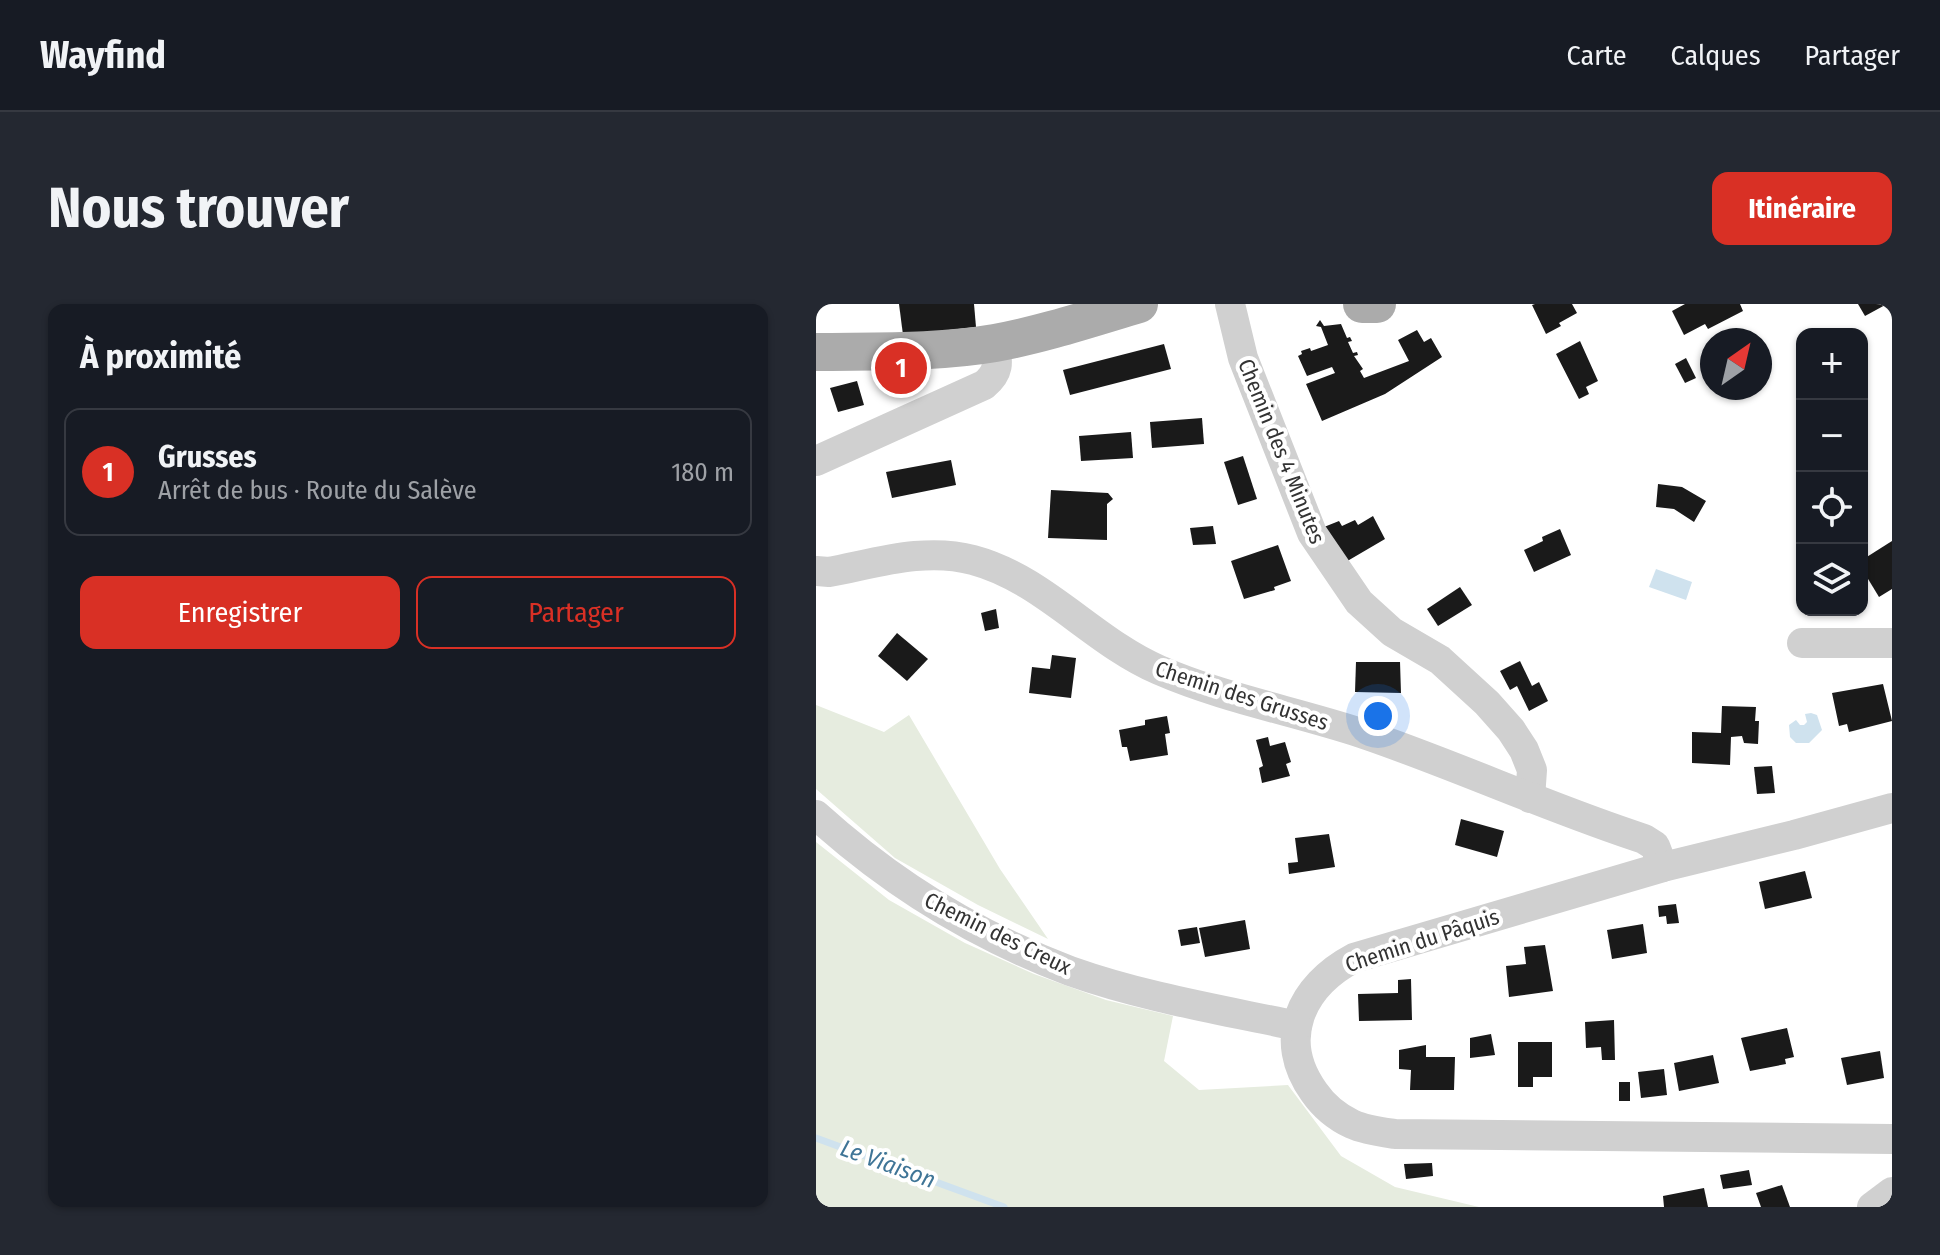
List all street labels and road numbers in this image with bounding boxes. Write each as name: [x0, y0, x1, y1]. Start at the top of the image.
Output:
street label: Chemin des 4 Minutes: [1232, 355, 1331, 548]
street label: Chemin des Grusses: [1152, 655, 1332, 736]
street label: Chemin des Creux: [920, 886, 1076, 981]
street label: Chemin du Pâquis: [1342, 903, 1503, 978]

